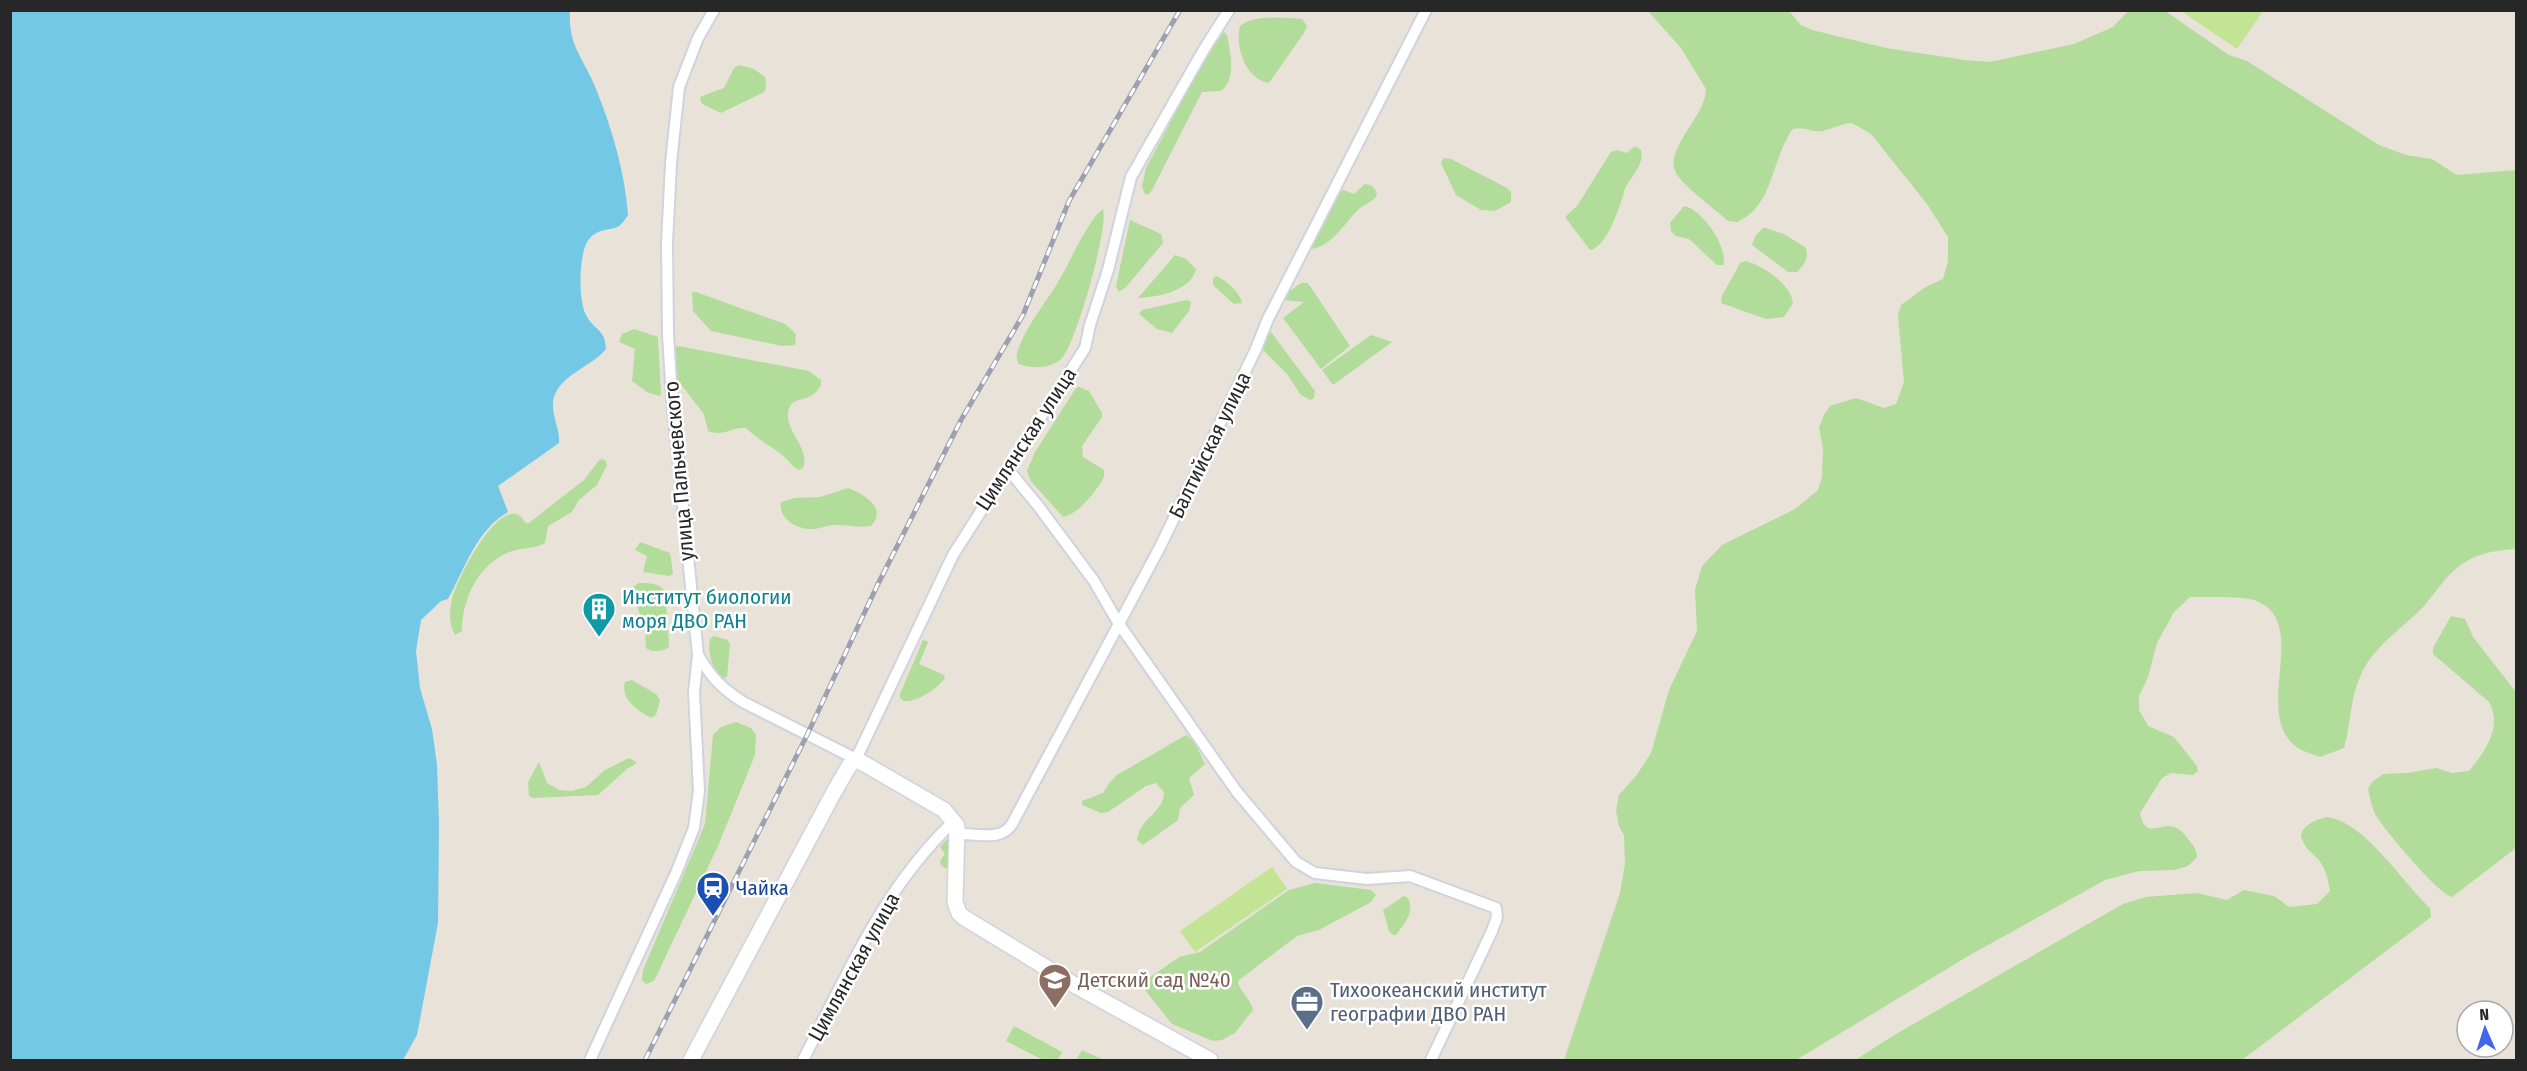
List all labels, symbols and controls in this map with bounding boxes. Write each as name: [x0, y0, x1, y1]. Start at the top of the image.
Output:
street label: Цимлянская улица: [970, 362, 1082, 516]
street label: Балтийская улица: [1163, 367, 1257, 523]
street label: улица Пальчевского: [658, 380, 700, 562]
place label: Институт биологии моря ДВО РАН: [622, 584, 792, 634]
building icon: Институт биологии моря ДВО РАН: [581, 591, 617, 638]
station icon: Чайка: [695, 870, 731, 917]
place label: Чайка: [736, 875, 789, 901]
street label: Цимлянская улица: [802, 888, 906, 1046]
school or university icon: Детский сад №40: [1037, 962, 1073, 1009]
place label: Детский сад №40: [1077, 967, 1231, 993]
place label: Тихоокеанский институт географии ДВО РАН: [1330, 977, 1547, 1027]
office icon: Тихоокеанский институт географии ДВО РАН: [1289, 984, 1325, 1031]
north arrow: [2455, 999, 2515, 1059]
text: N: [2479, 1005, 2490, 1024]

